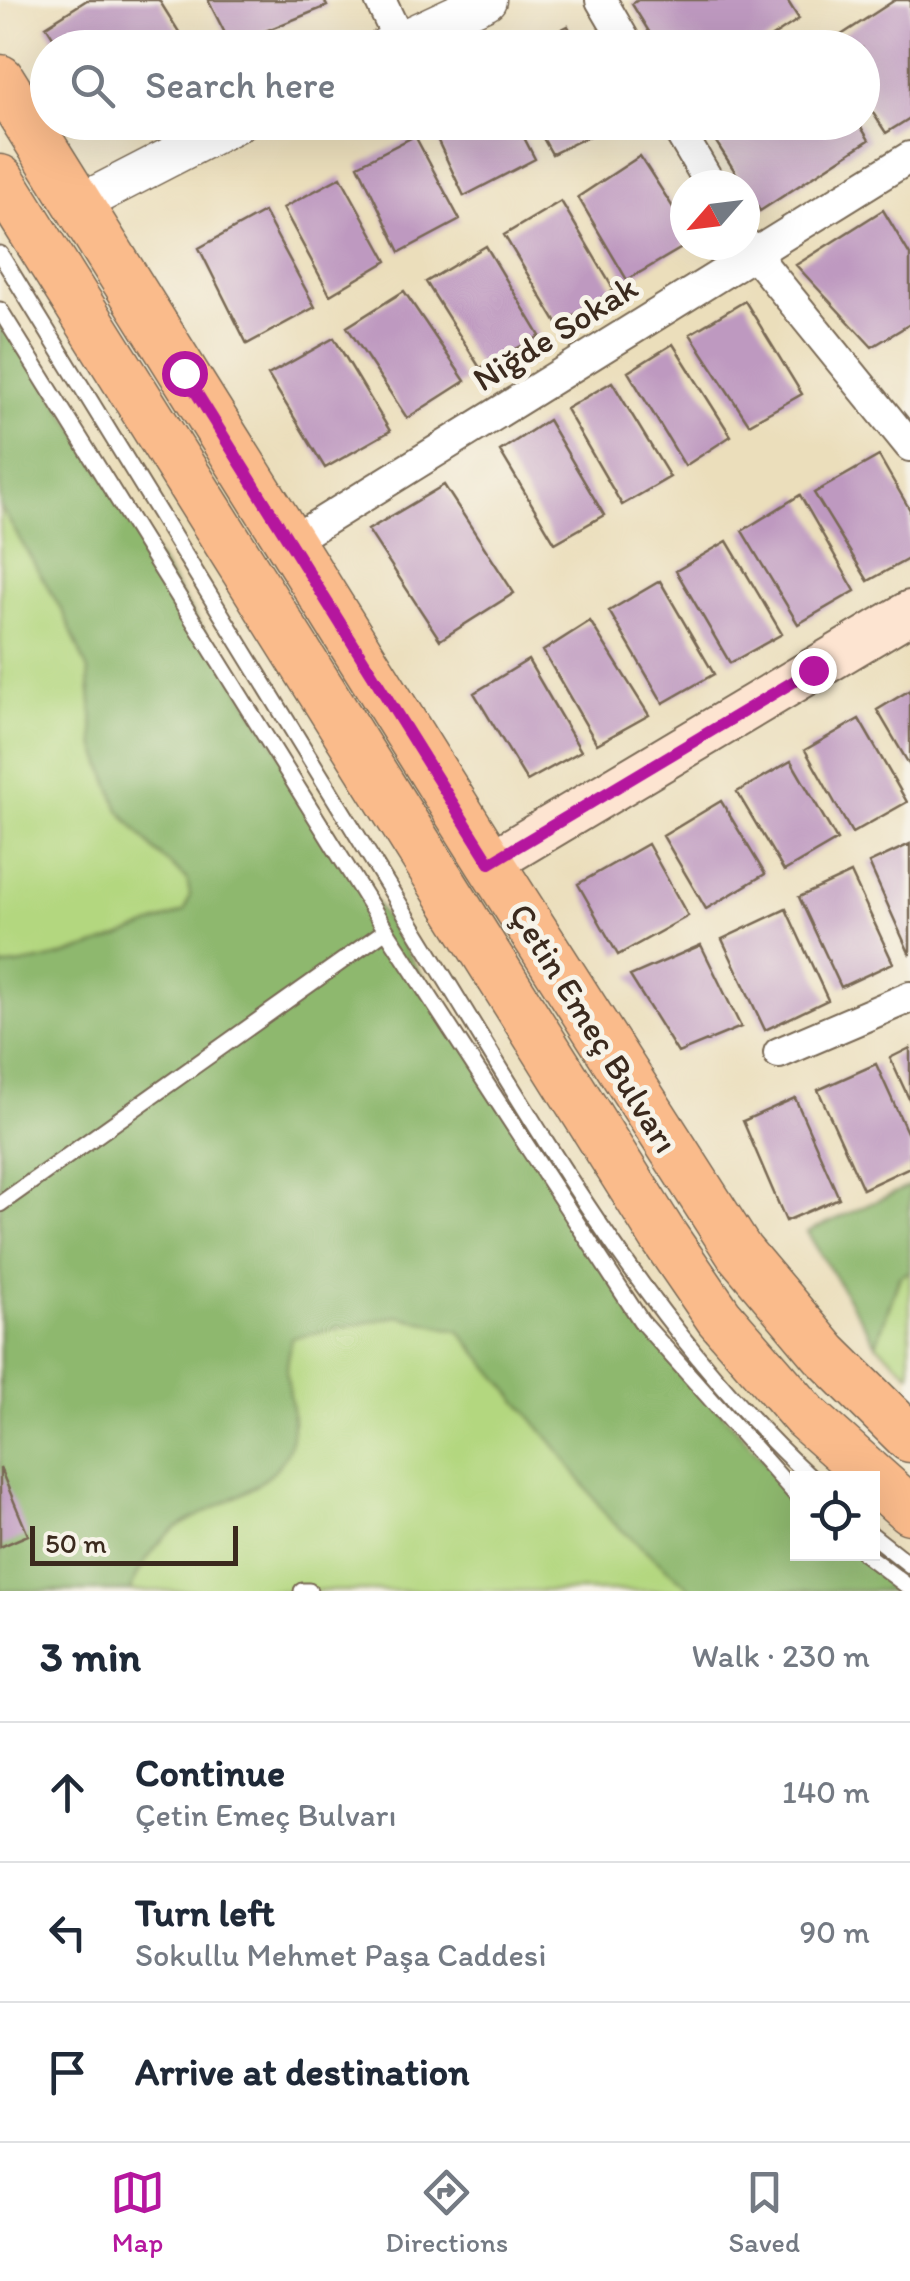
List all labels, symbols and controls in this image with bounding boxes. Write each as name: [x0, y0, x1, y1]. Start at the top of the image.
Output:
search box: [30, 30, 880, 140]
icon: search: [65, 58, 120, 113]
text: Search here: [145, 62, 336, 108]
north arrow: [670, 170, 760, 260]
street label: Niğde Sokak: [465, 266, 645, 400]
route start: [162, 351, 208, 397]
route end: [791, 648, 837, 694]
street label: Çetin Emeç Bulvarı: [500, 896, 688, 1160]
map controls: [790, 1471, 880, 1561]
button: locate: [790, 1471, 880, 1561]
scale bar: [30, 1521, 238, 1566]
text: 50 m: [45, 1526, 107, 1560]
text: 3 min: [40, 1631, 141, 1682]
text: Walk · 230 m: [692, 1637, 870, 1675]
text: Continue: [135, 1750, 285, 1796]
icon: ahead: [40, 1765, 95, 1820]
text: 140 m: [782, 1773, 870, 1811]
text: Çetin Emeç Bulvarı: [135, 1796, 396, 1834]
text: Turn left: [135, 1890, 275, 1936]
icon: left: [40, 1905, 95, 1960]
text: 90 m: [799, 1913, 870, 1951]
text: Sokullu Mehmet Paşa Caddesi: [135, 1936, 546, 1974]
icon: arrive: [40, 2045, 95, 2100]
text: Arrive at destination: [135, 2049, 470, 2095]
tab: Map: [110, 2165, 165, 2259]
tab: Directions: [385, 2165, 508, 2259]
tab: Saved: [728, 2165, 800, 2259]

